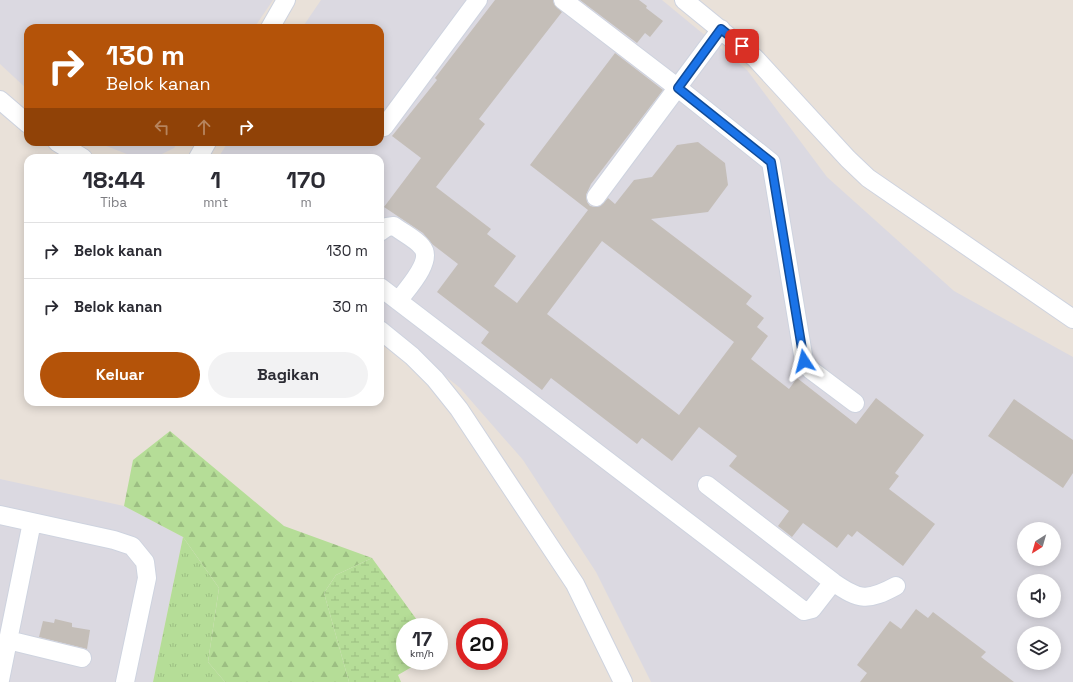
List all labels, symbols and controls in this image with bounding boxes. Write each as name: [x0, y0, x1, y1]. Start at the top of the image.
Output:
pin: [725, 29, 759, 63]
icon: arrive: [731, 35, 753, 57]
text: 130 m: [106, 37, 185, 73]
icon: right: [40, 40, 92, 92]
text: Belok kanan: [106, 72, 211, 95]
icon: left: [151, 116, 173, 138]
icon: ahead: [193, 116, 215, 138]
icon: right: [235, 116, 257, 138]
text: 18:44: [82, 164, 145, 195]
text: 1: [210, 164, 221, 195]
text: 170: [286, 164, 326, 195]
text: Tiba: [100, 194, 127, 211]
text: mnt: [203, 194, 228, 211]
text: m: [300, 194, 312, 211]
icon: right: [40, 240, 62, 262]
text: Belok kanan: [74, 241, 162, 260]
text: 130 m: [326, 241, 368, 260]
icon: right: [40, 296, 62, 318]
text: Belok kanan: [74, 297, 162, 316]
text: 30 m: [333, 297, 368, 316]
position arrow: [783, 340, 825, 382]
button: Keluar: [40, 352, 200, 398]
button: Bagikan: [208, 352, 368, 398]
north arrow: [1017, 522, 1061, 566]
map controls: [1017, 522, 1061, 670]
button: sound: [1017, 574, 1061, 618]
speed limit sign: 20: [456, 618, 508, 670]
text: 17: [412, 626, 432, 652]
button: layers: [1017, 626, 1061, 670]
text: km/h: [410, 647, 434, 660]

